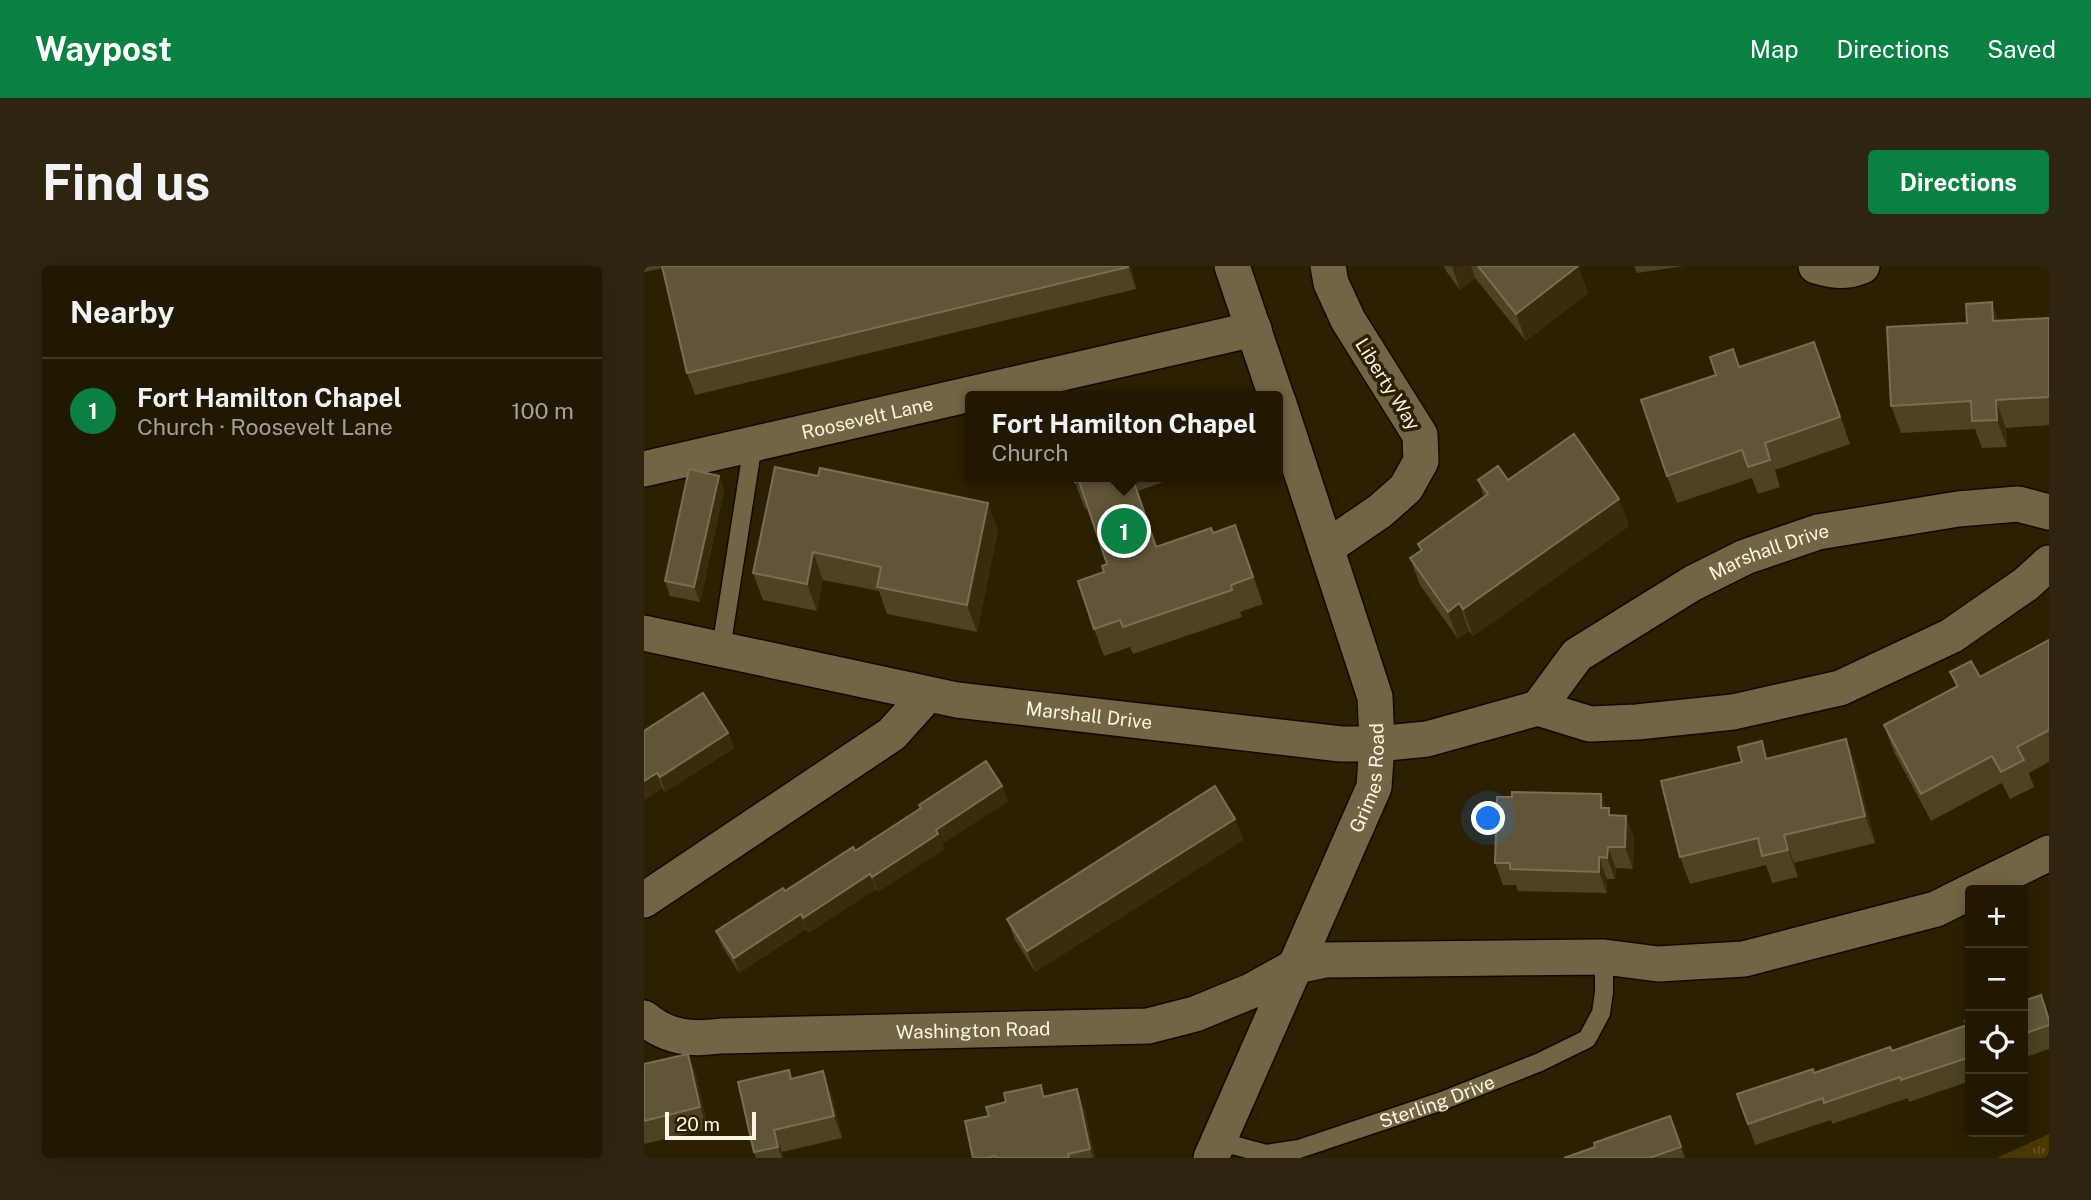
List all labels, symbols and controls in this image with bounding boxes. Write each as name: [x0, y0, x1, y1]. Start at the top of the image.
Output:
text: Waypost: [35, 30, 172, 68]
text: Map: [1750, 35, 1799, 63]
text: Directions: [1837, 35, 1949, 63]
text: Saved: [1987, 35, 2056, 63]
button: Directions: [1868, 150, 2049, 214]
text: Find us: [42, 153, 210, 211]
text: Nearby: [70, 294, 174, 330]
street label: Liberty Way: [1351, 334, 1425, 434]
text: Fort Hamilton Chapel: [137, 382, 402, 413]
popup: [965, 391, 1283, 482]
street label: Roosevelt Lane: [799, 392, 935, 444]
text: 1: [88, 397, 98, 424]
text: 100 m: [511, 397, 574, 424]
text: Fort Hamilton Chapel: [992, 408, 1256, 439]
text: Church · Roosevelt Lane: [137, 413, 393, 440]
text: Church: [992, 439, 1069, 466]
pin: 1: [1101, 505, 1147, 557]
street label: Marshall Drive: [1705, 519, 1831, 584]
street label: Marshall Drive: [1025, 697, 1153, 733]
street label: Grimes Road: [1344, 723, 1388, 836]
your location: [1471, 801, 1505, 835]
map controls: [1965, 885, 2028, 1137]
button: +: [1965, 885, 2028, 948]
button: −: [1965, 948, 2028, 1011]
button: locate: [1965, 1011, 2028, 1074]
street label: Washington Road: [896, 1017, 1051, 1043]
street label: Sterling Drive: [1376, 1070, 1498, 1132]
button: layers: [1965, 1074, 2028, 1137]
scale bar: [665, 1109, 756, 1141]
text: 20 m: [676, 1113, 720, 1135]

